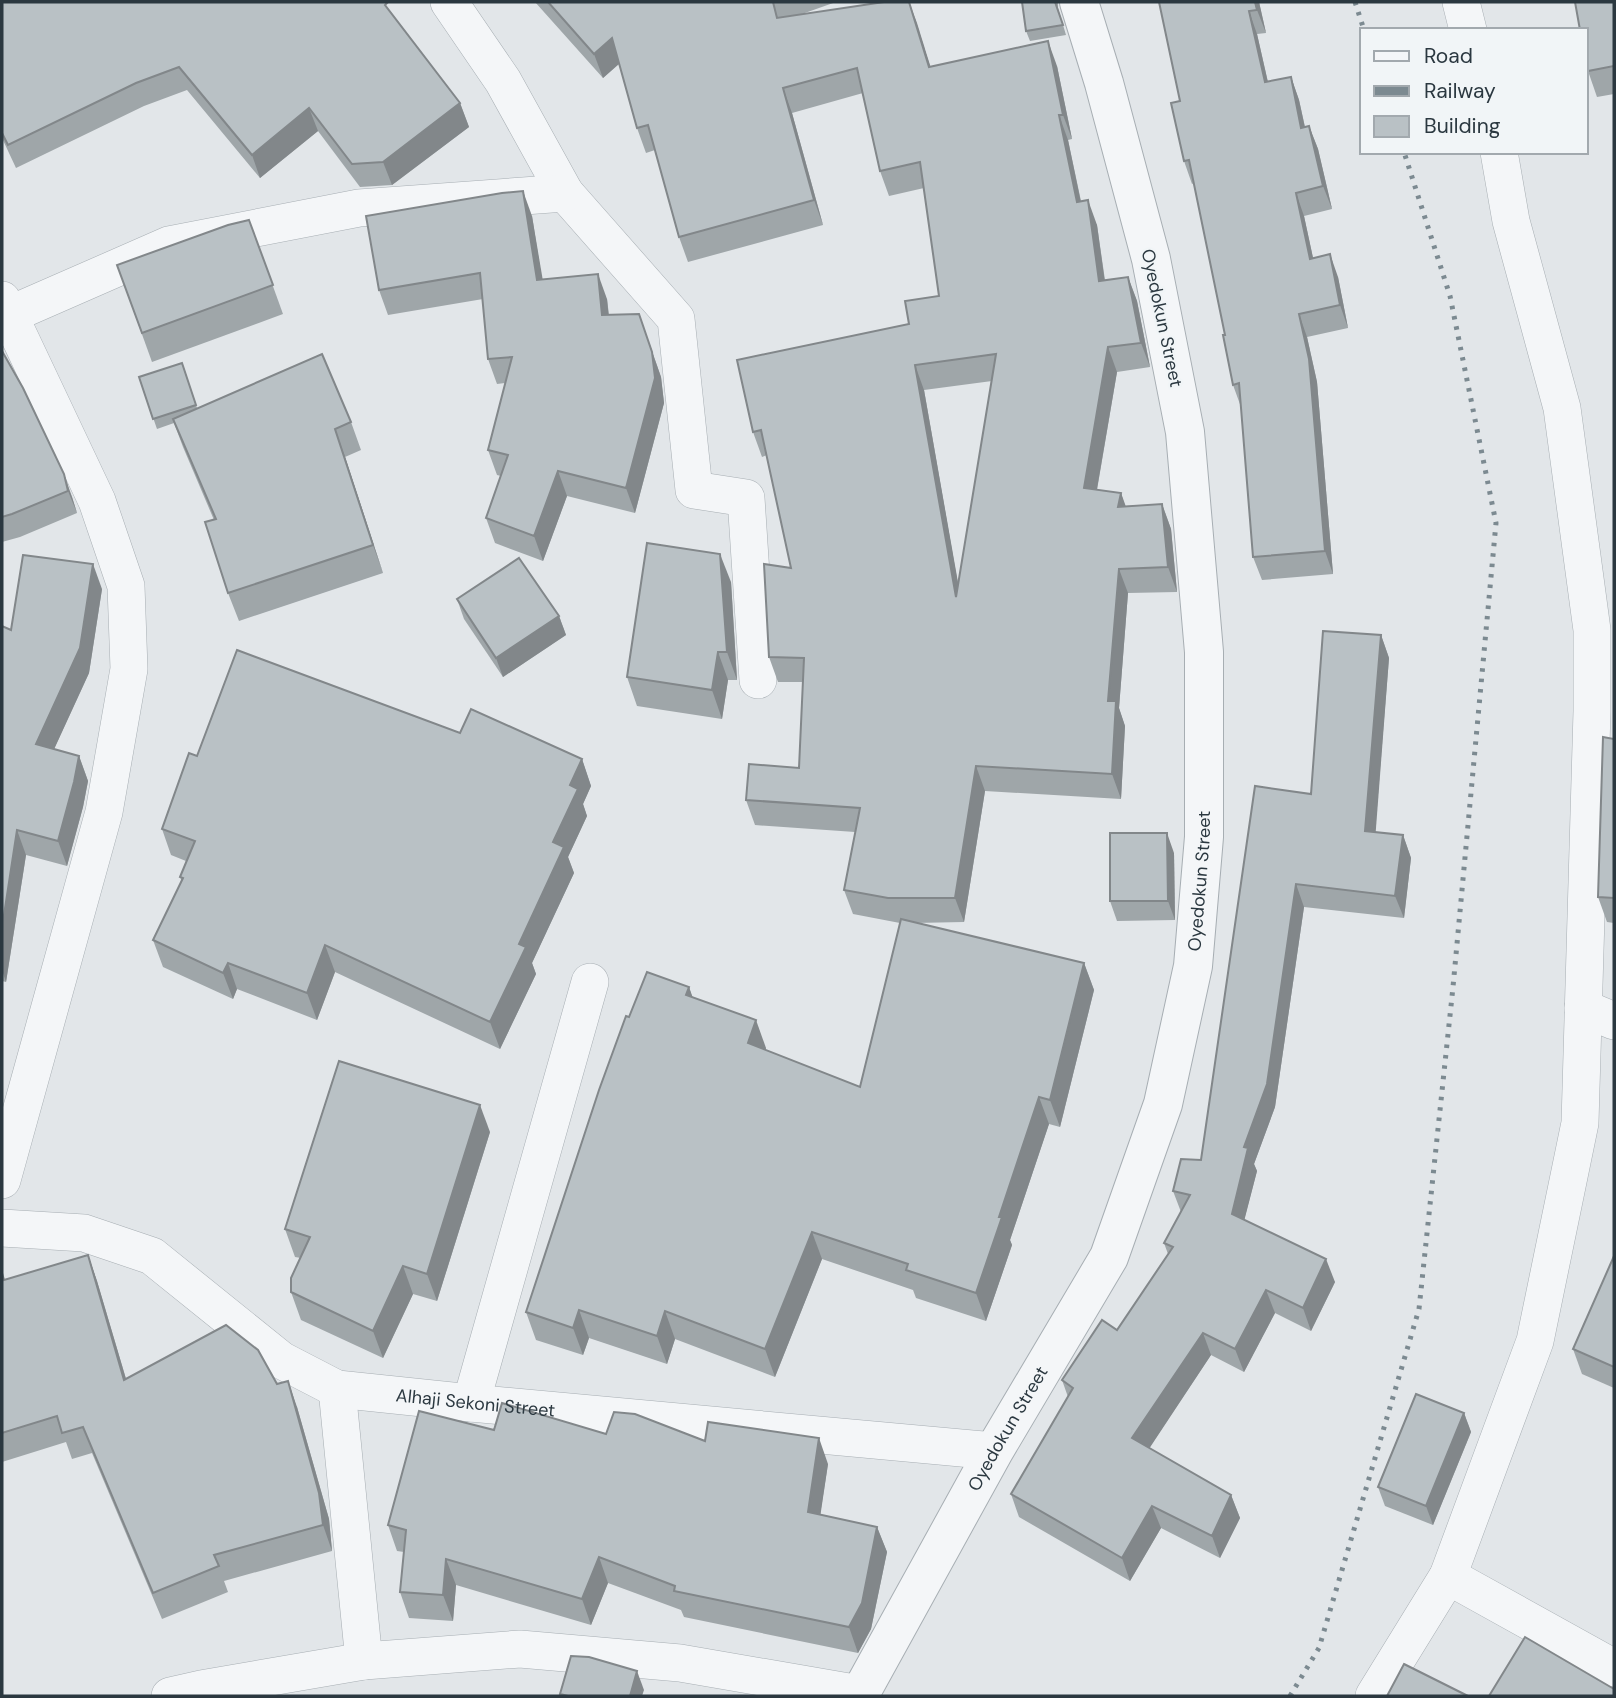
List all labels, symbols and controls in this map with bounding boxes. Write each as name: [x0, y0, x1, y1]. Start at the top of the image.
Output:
legend: [1360, 28, 1588, 154]
text: Road: [1424, 42, 1473, 70]
text: Railway: [1424, 77, 1496, 105]
text: Building: [1424, 112, 1501, 140]
street label: Oyedokun Street: [1136, 247, 1188, 389]
street label: Oyedokun Street: [1182, 811, 1216, 952]
street label: Oyedokun Street: [962, 1362, 1054, 1496]
street label: Alhaji Sekoni Street: [395, 1383, 556, 1423]

